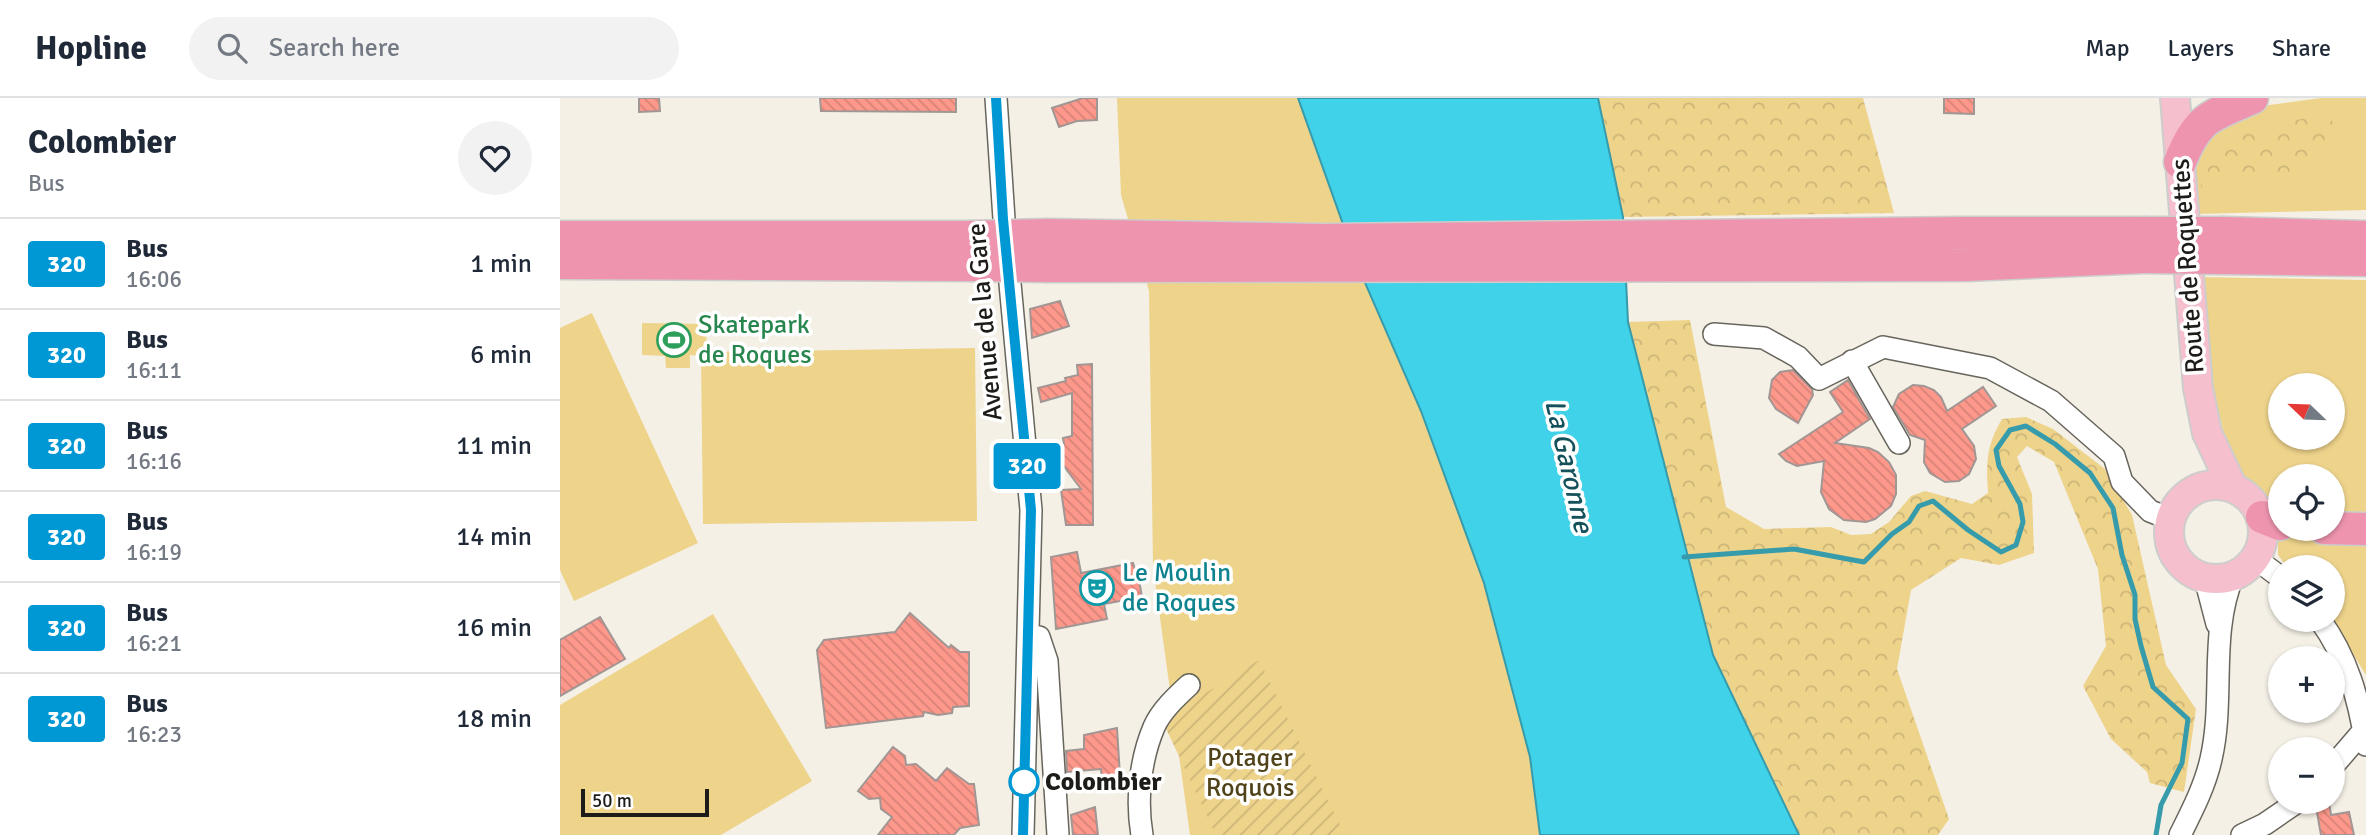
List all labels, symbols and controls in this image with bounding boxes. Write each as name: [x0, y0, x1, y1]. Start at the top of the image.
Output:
search box: [189, 17, 679, 80]
text: Hopline: [35, 28, 147, 69]
icon: search: [213, 29, 251, 67]
text: Search here: [269, 32, 400, 64]
text: Map: [2085, 33, 2130, 63]
text: Layers: [2168, 33, 2234, 63]
text: Share: [2272, 33, 2331, 63]
button: heart: [458, 121, 532, 195]
text: Colombier: [28, 122, 176, 163]
street label: Route de Roquettes: [2165, 158, 2211, 374]
text: Bus: [28, 169, 65, 198]
street label: Avenue de la Gare: [960, 222, 1010, 422]
text: Bus: [126, 233, 168, 265]
text: 1 min: [470, 248, 532, 280]
text: 320: [47, 249, 86, 279]
text: 16:06: [126, 265, 182, 294]
place label: Skatepark de Roques: [698, 309, 812, 371]
sports icon: Skatepark de Roques: [655, 321, 693, 359]
text: Bus: [126, 324, 168, 356]
text: 6 min: [470, 339, 532, 371]
text: 320: [47, 340, 86, 370]
text: 16:11: [126, 356, 182, 385]
north arrow: [2268, 373, 2345, 450]
map controls: [2268, 373, 2345, 814]
water label: La Garonne: [1537, 396, 1601, 538]
text: Bus: [126, 415, 168, 447]
text: 11 min: [456, 430, 532, 462]
text: 320: [47, 431, 86, 461]
line badge: 320: [987, 443, 1067, 489]
text: 16:16: [126, 447, 182, 476]
text: 320: [1008, 451, 1046, 481]
button: locate: [2268, 464, 2345, 541]
text: Bus: [126, 506, 168, 538]
text: 14 min: [456, 521, 532, 553]
text: 320: [47, 522, 86, 552]
text: 16:19: [126, 538, 182, 567]
button: layers: [2268, 555, 2345, 632]
place label: Le Moulin de Roques: [1122, 557, 1236, 619]
theatre icon: Le Moulin de Roques: [1078, 569, 1116, 607]
text: Bus: [126, 597, 168, 629]
text: 16 min: [456, 612, 532, 644]
text: 320: [47, 613, 86, 643]
text: 16:21: [126, 629, 182, 658]
button: +: [2268, 646, 2345, 723]
text: Bus: [126, 688, 168, 720]
text: 18 min: [456, 703, 532, 735]
text: 320: [47, 704, 86, 734]
text: 16:23: [126, 720, 182, 749]
button: −: [2268, 737, 2345, 814]
park label: Potager Roquois: [1206, 742, 1294, 804]
place label: Colombier: [1045, 766, 1162, 798]
marker: Colombier: [1009, 767, 1039, 797]
scale bar: [581, 786, 709, 818]
text: 50 m: [592, 789, 632, 813]

